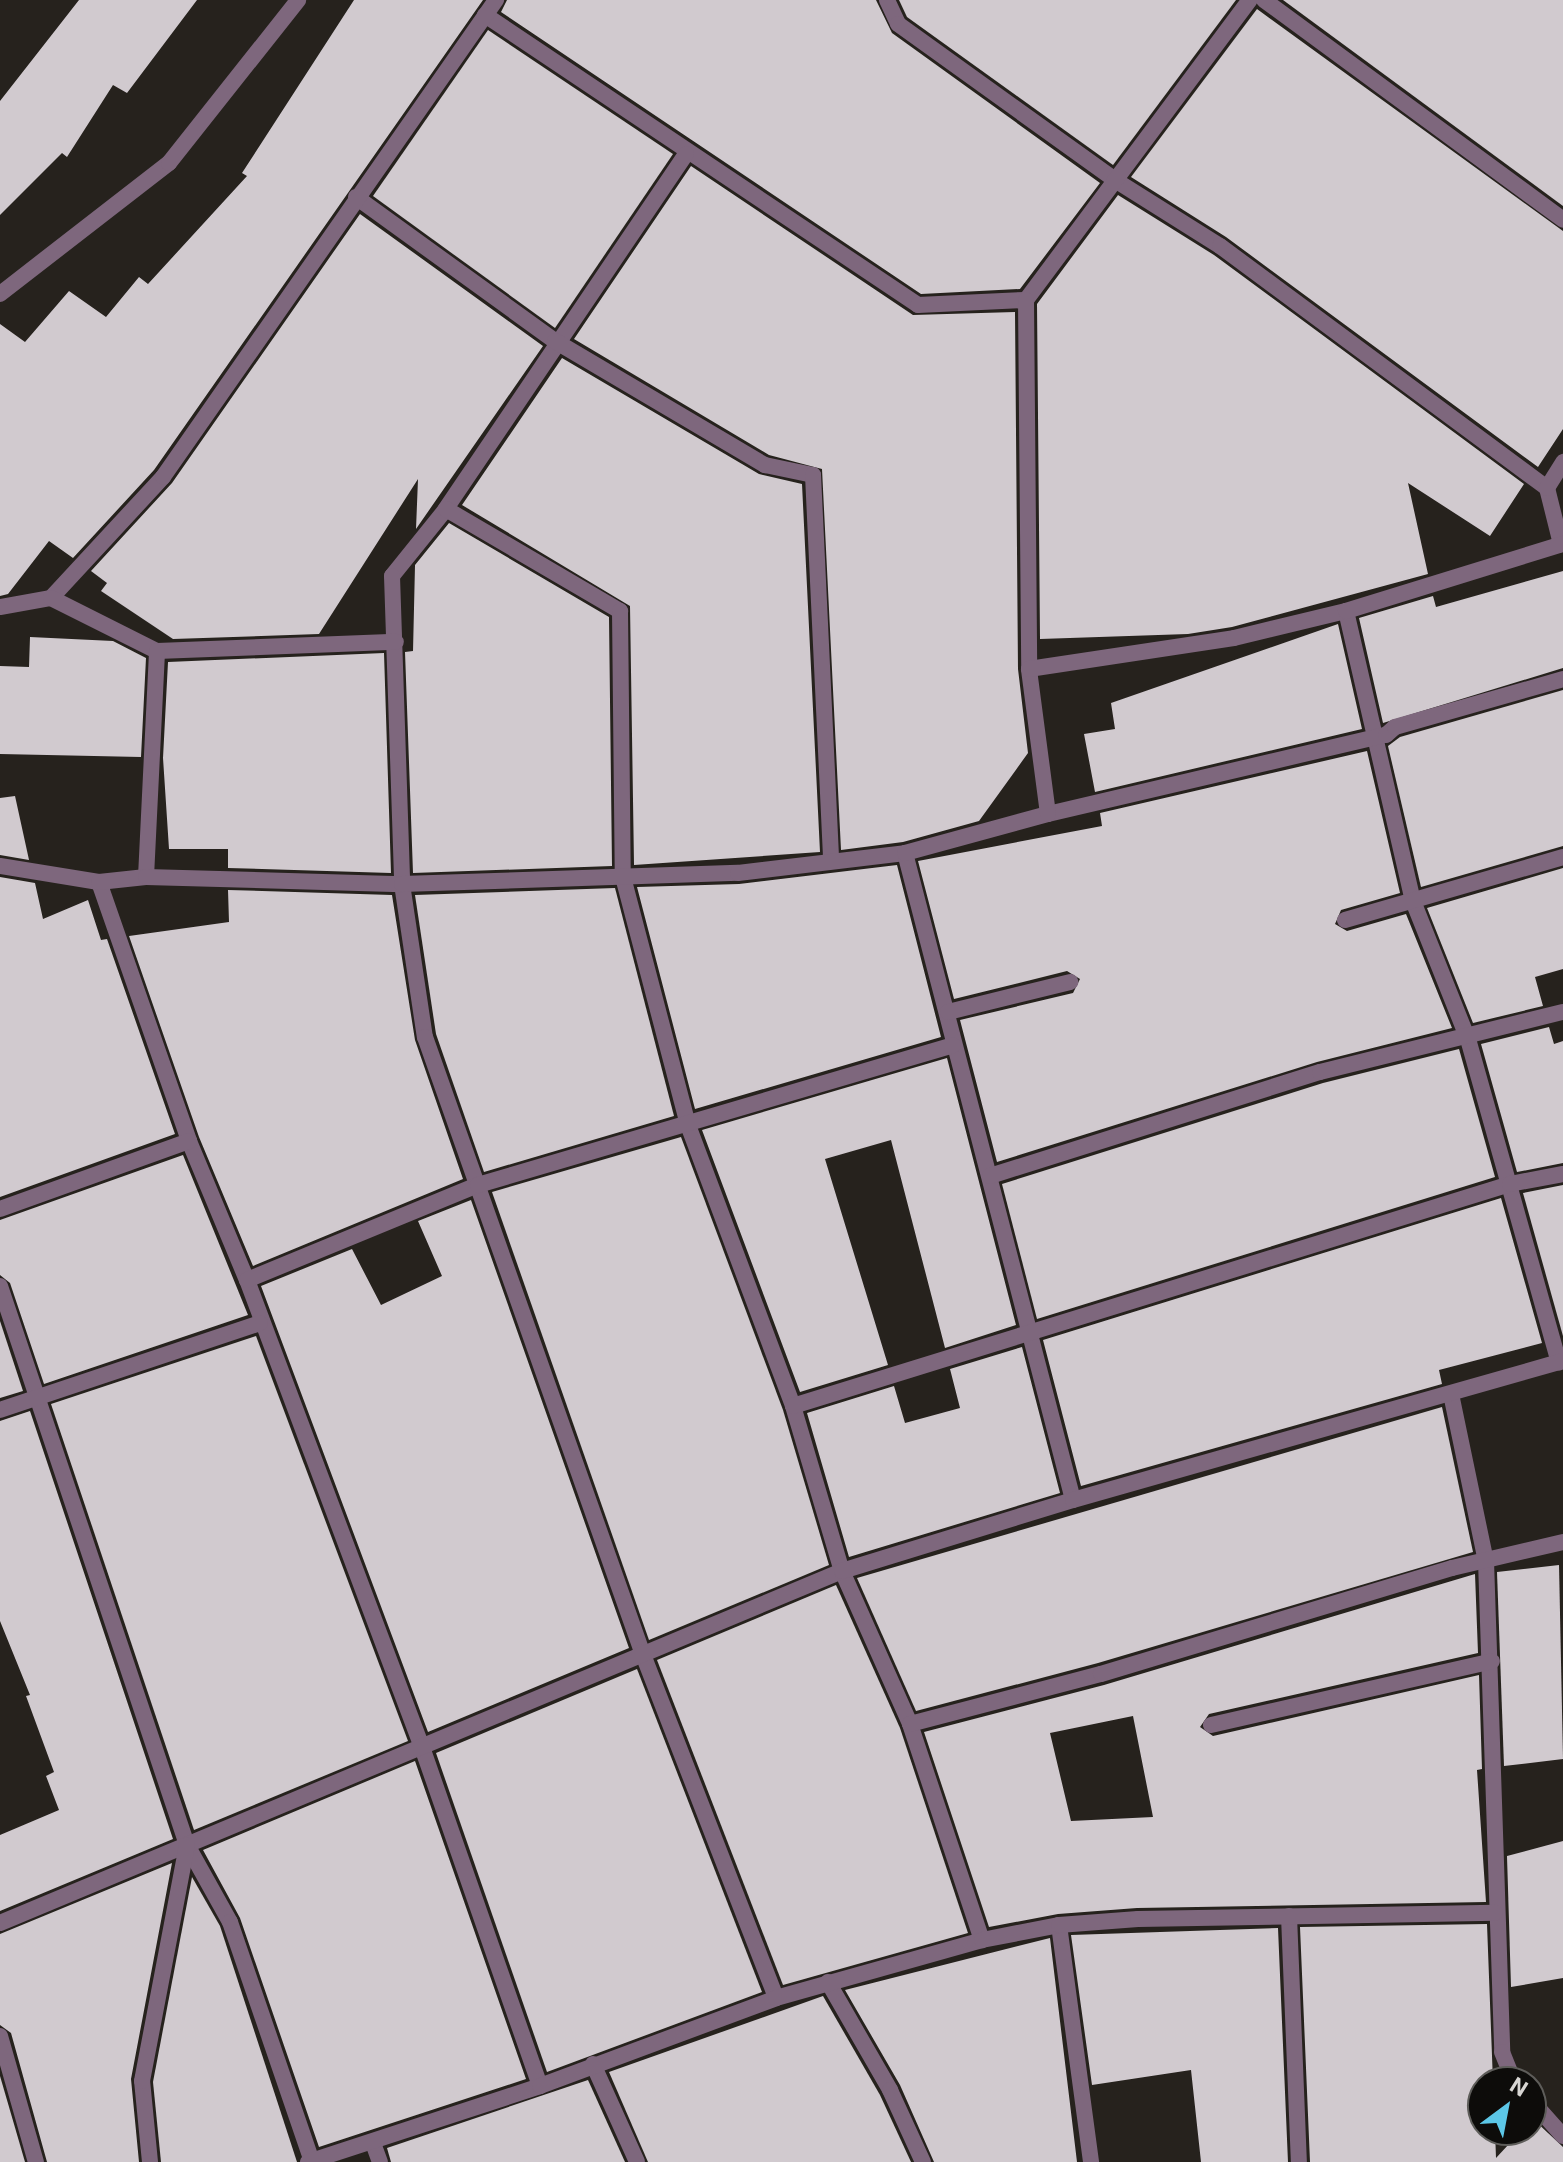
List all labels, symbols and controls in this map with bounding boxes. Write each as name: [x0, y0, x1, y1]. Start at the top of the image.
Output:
north arrow: [1467, 2066, 1547, 2146]
text: N: [1506, 2072, 1532, 2102]

